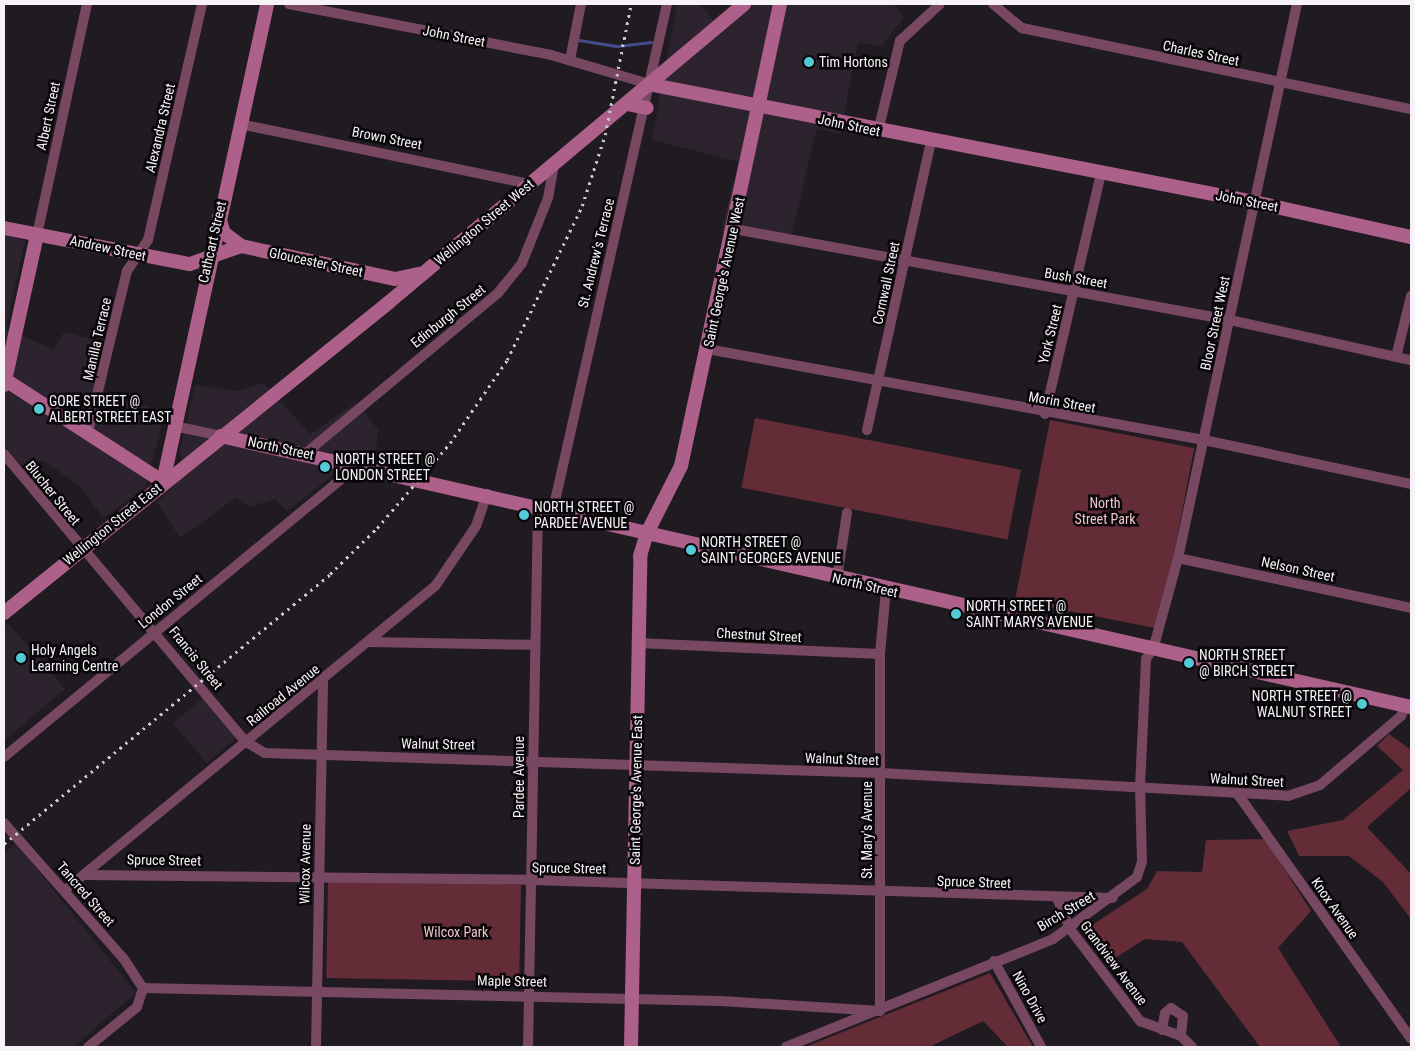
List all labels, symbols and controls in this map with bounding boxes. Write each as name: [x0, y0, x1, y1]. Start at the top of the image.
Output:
street label: John Street: [421, 22, 487, 50]
street label: Charles Street: [1161, 37, 1241, 69]
place label: Tim Hortons: [819, 54, 888, 70]
marker: Tim Hortons: [803, 56, 815, 68]
street label: Albert Street: [33, 80, 63, 152]
street label: Alexandra Street: [142, 82, 178, 174]
street label: John Street: [816, 110, 882, 140]
street label: Brown Street: [351, 123, 423, 153]
street label: Wellington Street West: [431, 175, 537, 269]
street label: John Street: [1214, 187, 1280, 215]
street label: Saint George's Avenue West: [700, 195, 748, 349]
street label: St. Andrew's Terrace: [574, 196, 618, 310]
street label: Cathcart Street: [194, 199, 230, 285]
street label: Andrew Street: [68, 232, 148, 264]
street label: Cornwall Street: [869, 240, 903, 326]
street label: Gloucester Street: [267, 244, 365, 280]
street label: Bush Street: [1043, 264, 1109, 292]
street label: Bloor Street West: [1197, 274, 1233, 372]
street label: Edinburgh Street: [407, 281, 489, 351]
street label: Manilla Terrace: [79, 296, 115, 382]
street label: York Street: [1035, 303, 1065, 365]
street label: Morin Street: [1027, 388, 1097, 416]
place label: GORE STREET @ ALBERT STREET EAST: [49, 393, 172, 426]
marker: GORE STREET @ ALBERT STREET EAST: [33, 403, 45, 415]
street label: North Street: [246, 433, 316, 463]
place label: NORTH STREET @ LONDON STREET: [335, 451, 435, 484]
street label: Blucher Street: [22, 458, 84, 528]
marker: NORTH STREET @ LONDON STREET: [319, 461, 331, 473]
street label: Wellington Street East: [59, 479, 165, 569]
park label: North Street Park: [1075, 495, 1135, 528]
place label: NORTH STREET @ PARDEE AVENUE: [534, 499, 634, 532]
marker: NORTH STREET @ PARDEE AVENUE: [518, 509, 530, 521]
place label: NORTH STREET @ SAINT GEORGES AVENUE: [701, 534, 841, 566]
marker: NORTH STREET @ SAINT GEORGES AVENUE: [685, 544, 697, 556]
street label: Nelson Street: [1260, 553, 1336, 585]
street label: North Street: [830, 569, 900, 601]
street label: London Street: [135, 570, 205, 632]
place label: NORTH STREET @ SAINT MARYS AVENUE: [966, 598, 1093, 630]
marker: NORTH STREET @ SAINT MARYS AVENUE: [950, 608, 962, 620]
street label: Francis Street: [166, 623, 226, 693]
street label: Chestnut Street: [716, 624, 802, 646]
place label: Holy Angels Learning Centre: [31, 642, 118, 674]
place label: NORTH STREET @ BIRCH STREET: [1199, 647, 1295, 680]
marker: Holy Angels Learning Centre: [15, 652, 27, 664]
marker: NORTH STREET @ BIRCH STREET: [1183, 657, 1195, 669]
street label: Railroad Avenue: [243, 661, 323, 729]
place label: NORTH STREET @ WALNUT STREET: [1252, 688, 1352, 720]
marker: NORTH STREET @ WALNUT STREET: [1356, 698, 1368, 710]
street label: Saint George's Avenue East: [626, 715, 646, 865]
street label: Walnut Street: [401, 735, 475, 753]
street label: Pardee Avenue: [511, 736, 527, 818]
street label: Walnut Street: [805, 749, 879, 769]
street label: Walnut Street: [1210, 770, 1284, 790]
street label: St. Mary's Avenue: [859, 781, 875, 879]
street label: Wilcox Avenue: [296, 824, 314, 904]
street label: Spruce Street: [127, 851, 201, 869]
street label: Tancred Street: [53, 858, 119, 930]
street label: Spruce Street: [532, 859, 606, 877]
street label: Spruce Street: [937, 872, 1011, 892]
street label: Knox Avenue: [1308, 874, 1362, 942]
street label: Birch Street: [1034, 887, 1098, 935]
street label: Grandview Avenue: [1077, 918, 1151, 1008]
park label: Wilcox Park: [424, 924, 488, 940]
street label: Nino Drive: [1009, 968, 1051, 1026]
street label: Maple Street: [477, 972, 547, 990]

